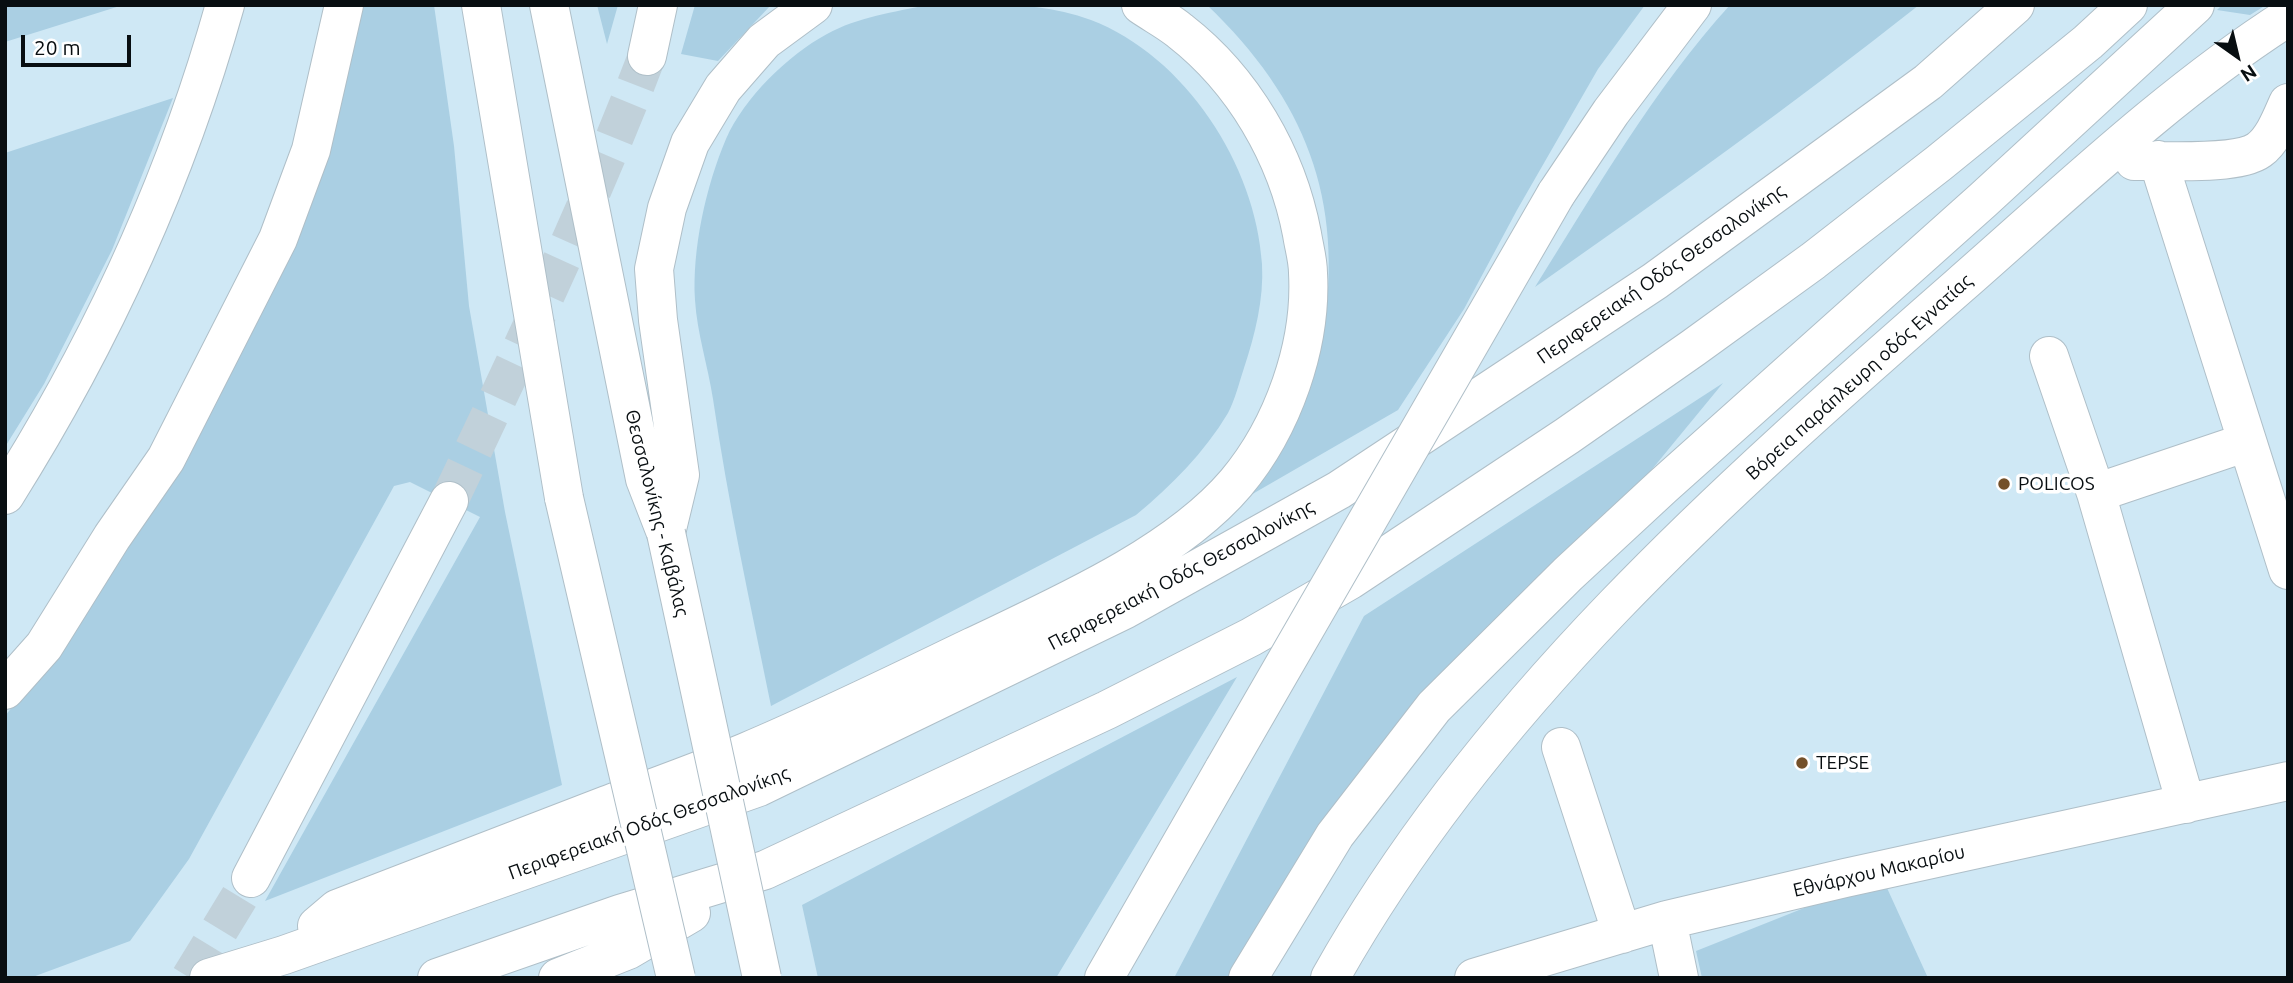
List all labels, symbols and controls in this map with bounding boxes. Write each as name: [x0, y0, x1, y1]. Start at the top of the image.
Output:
scale bar: [24, 21, 135, 65]
north arrow: [2202, 21, 2272, 91]
text: 20 m: [34, 35, 81, 59]
text: N: [2237, 60, 2261, 86]
street label: Περιφερειακή Οδός Θεσσαλονίκης: [1533, 179, 1789, 369]
street label: Βόρεια παράπλευρη οδός Εγνατίας: [1741, 269, 1977, 485]
street label: Θεσσαλονίκης - Καβάλας: [620, 407, 694, 619]
place label: POLICOS: [2018, 473, 2095, 495]
marker: POLICOS: [1996, 476, 2012, 492]
street label: Περιφερειακή Οδός Θεσσαλονίκης: [1044, 495, 1318, 655]
place label: TEPSE: [1816, 752, 1869, 774]
marker: TEPSE: [1794, 755, 1810, 771]
street label: Περιφερειακή Οδός Θεσσαλονίκης: [505, 761, 793, 885]
street label: Εθνάρχου Μακαρίου: [1791, 840, 1967, 902]

